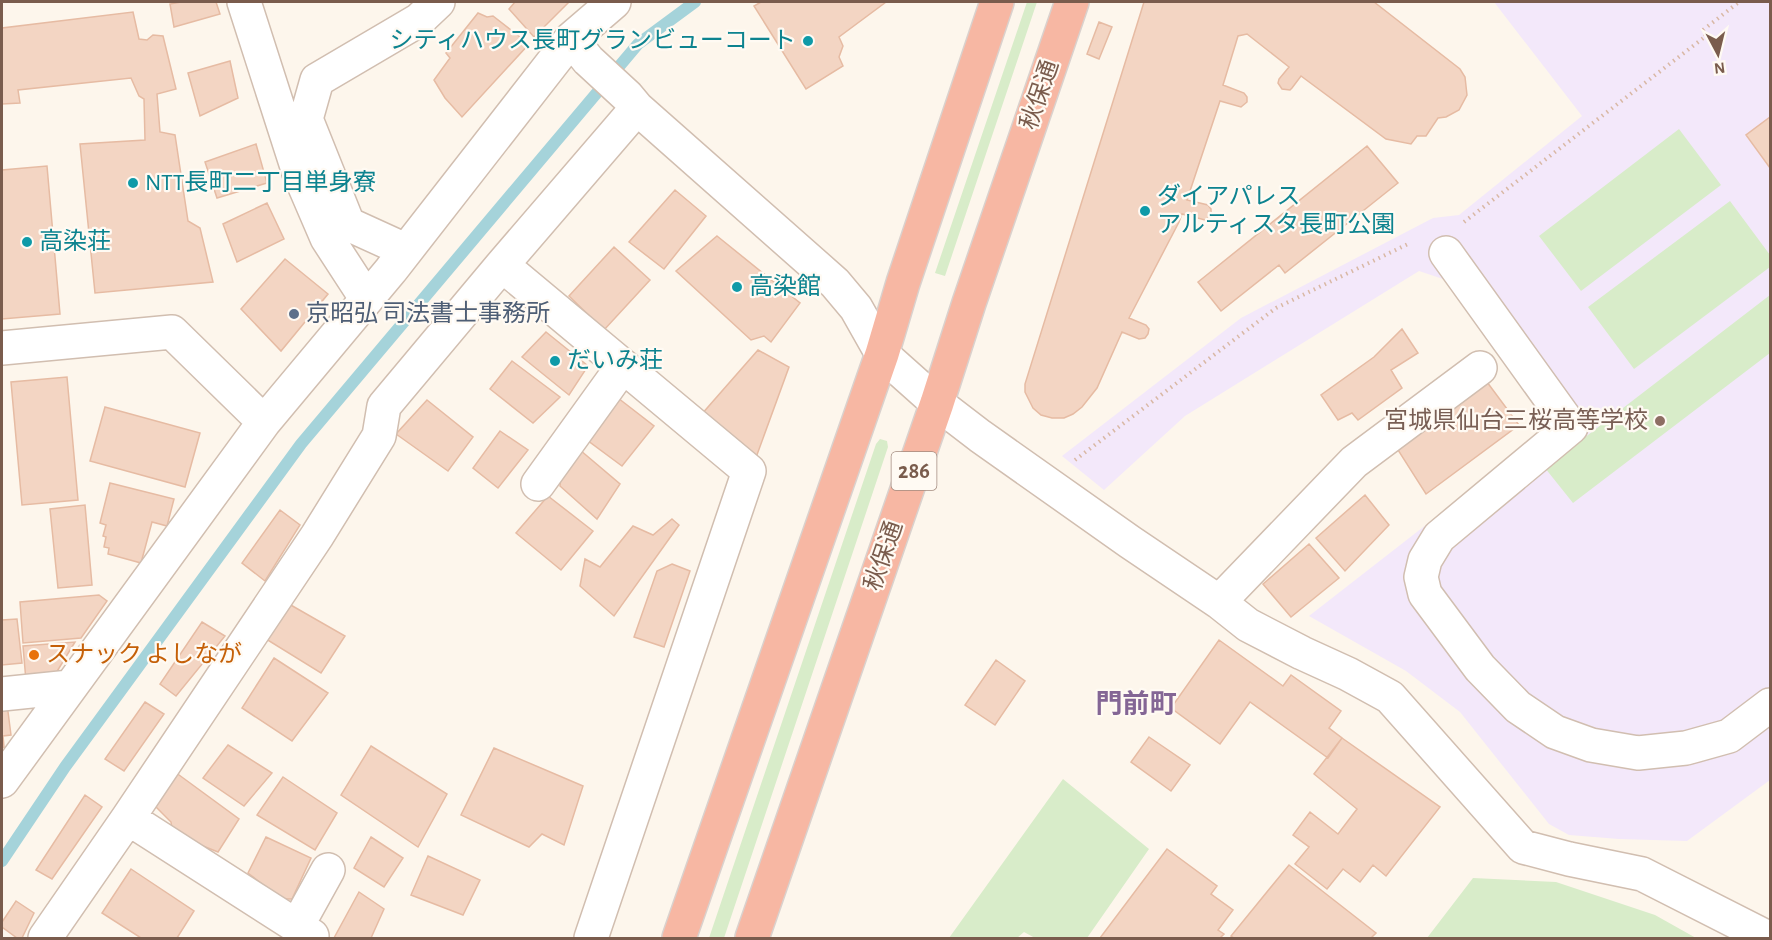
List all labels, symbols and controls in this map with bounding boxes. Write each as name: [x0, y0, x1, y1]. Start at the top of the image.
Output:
north arrow: [1688, 24, 1748, 84]
place label: シティハウス長町グランビューコート: [389, 27, 796, 53]
marker: シティハウス長町グランビューコート: [801, 34, 815, 48]
street label: 秋保通: [1015, 56, 1063, 133]
text: N: [1713, 59, 1726, 77]
place label: NTT長町二丁目単身寮: [145, 169, 377, 195]
marker: NTT長町二丁目単身寮: [126, 176, 140, 190]
place label: ダイアパレス アルティスタ長町公園: [1157, 183, 1395, 237]
marker: ダイアパレス アルティスタ長町公園: [1138, 204, 1152, 218]
place label: 高染荘: [39, 228, 111, 254]
marker: 高染荘: [20, 235, 34, 249]
place label: 高染館: [749, 273, 821, 299]
marker: 高染館: [730, 280, 744, 294]
place label: 京昭弘 司法書士事務所: [306, 300, 550, 326]
marker: 京昭弘 司法書士事務所: [287, 307, 301, 321]
place label: だいみ荘: [567, 347, 663, 373]
marker: だいみ荘: [548, 354, 562, 368]
place label: 宮城県仙台三桜高等学校: [1384, 407, 1648, 433]
marker: 宮城県仙台三桜高等学校: [1653, 414, 1667, 428]
road number: 286: [892, 452, 936, 490]
street label: 秋保通: [859, 517, 907, 594]
place label: スナック よしなが: [46, 641, 242, 667]
marker: スナック よしなが: [27, 648, 41, 662]
district label: 門前町: [1096, 689, 1177, 718]

